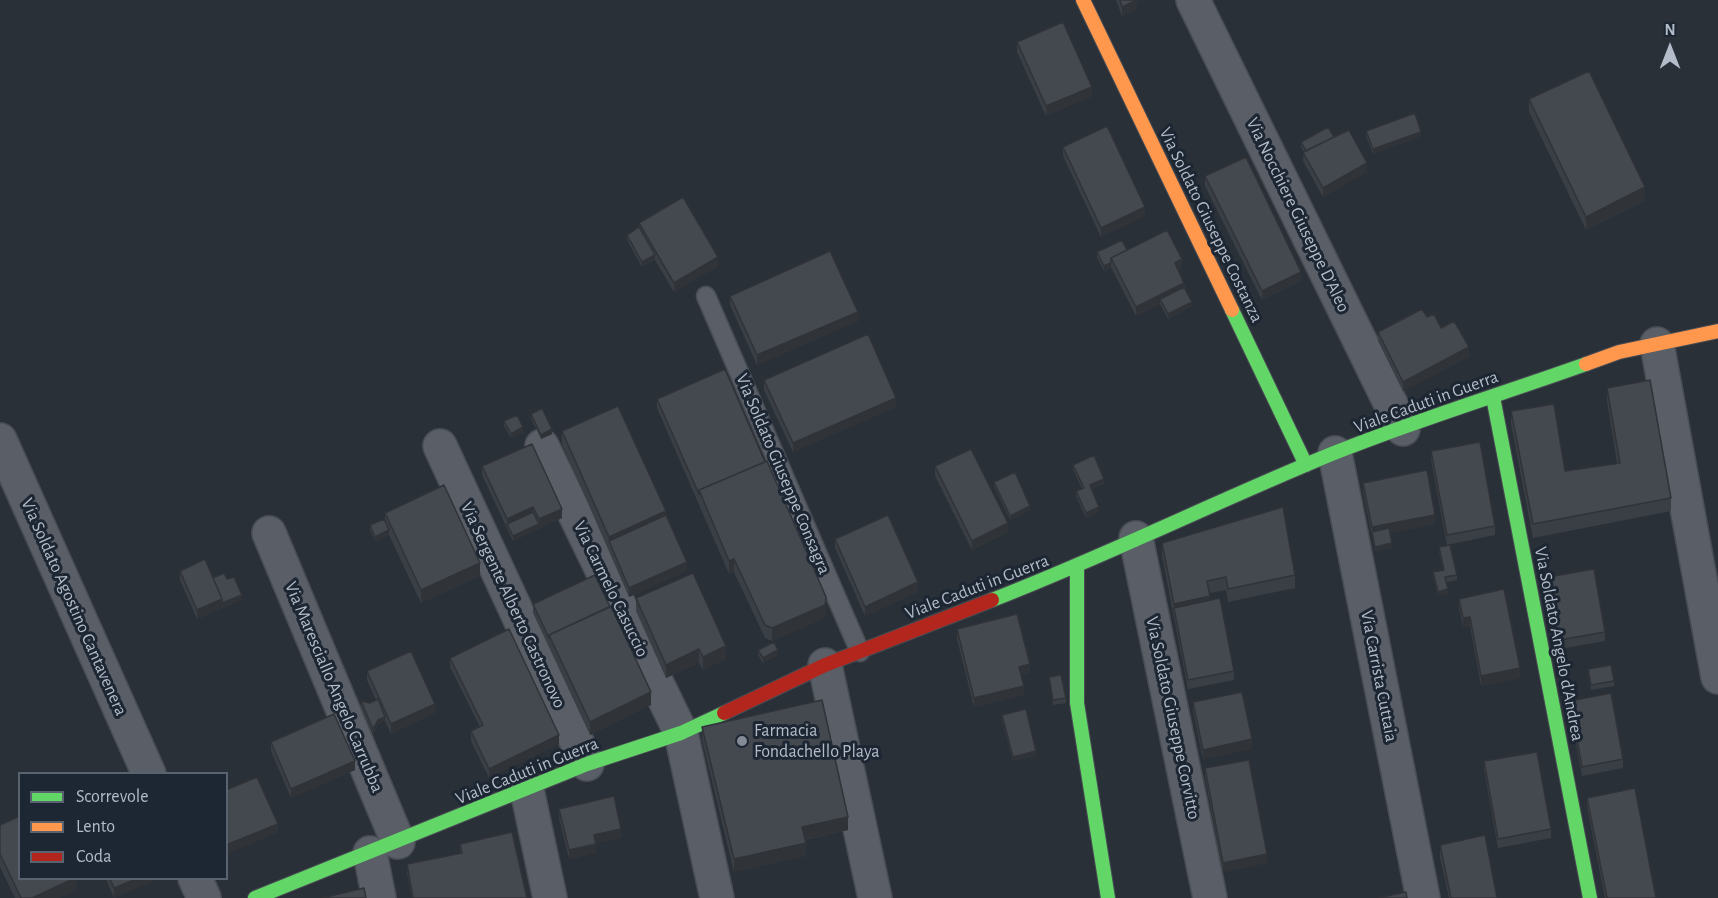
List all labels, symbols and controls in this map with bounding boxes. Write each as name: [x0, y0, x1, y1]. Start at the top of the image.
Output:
north arrow: [1640, 18, 1700, 78]
text: N: [1664, 22, 1676, 38]
street label: Via Nocchiere Giuseppe D'Aleo: [1241, 114, 1355, 316]
street label: Via Soldato Giuseppe Costanza: [1154, 124, 1268, 326]
street label: Viale Caduti in Guerra: [1351, 366, 1501, 438]
street label: Via Soldato Giuseppe Consagra: [731, 371, 835, 577]
street label: Via Soldato Agostino Cantavenera: [16, 495, 132, 719]
street label: Via Sergente Alberto Castronovo: [456, 498, 570, 712]
street label: Via Carmelo Casuccio: [569, 517, 653, 661]
street label: Via Soldato Angelo d'Andrea: [1530, 545, 1588, 743]
street label: Viale Caduti in Guerra: [902, 550, 1052, 624]
street label: Via Maresciallo Angelo Carrubba: [280, 578, 388, 796]
street label: Via Carrista Cuttaia: [1356, 608, 1402, 744]
street label: Via Soldato Giuseppe Corvitto: [1141, 615, 1205, 821]
place label: Farmacia Fondachello Playa: [754, 720, 880, 762]
street label: Viale Caduti in Guerra: [452, 733, 602, 809]
marker: Farmacia Fondachello Playa: [735, 734, 749, 748]
legend: [18, 772, 228, 880]
text: Scorrevole: [76, 788, 149, 806]
text: Lento: [76, 818, 115, 836]
text: Coda: [76, 848, 111, 866]

